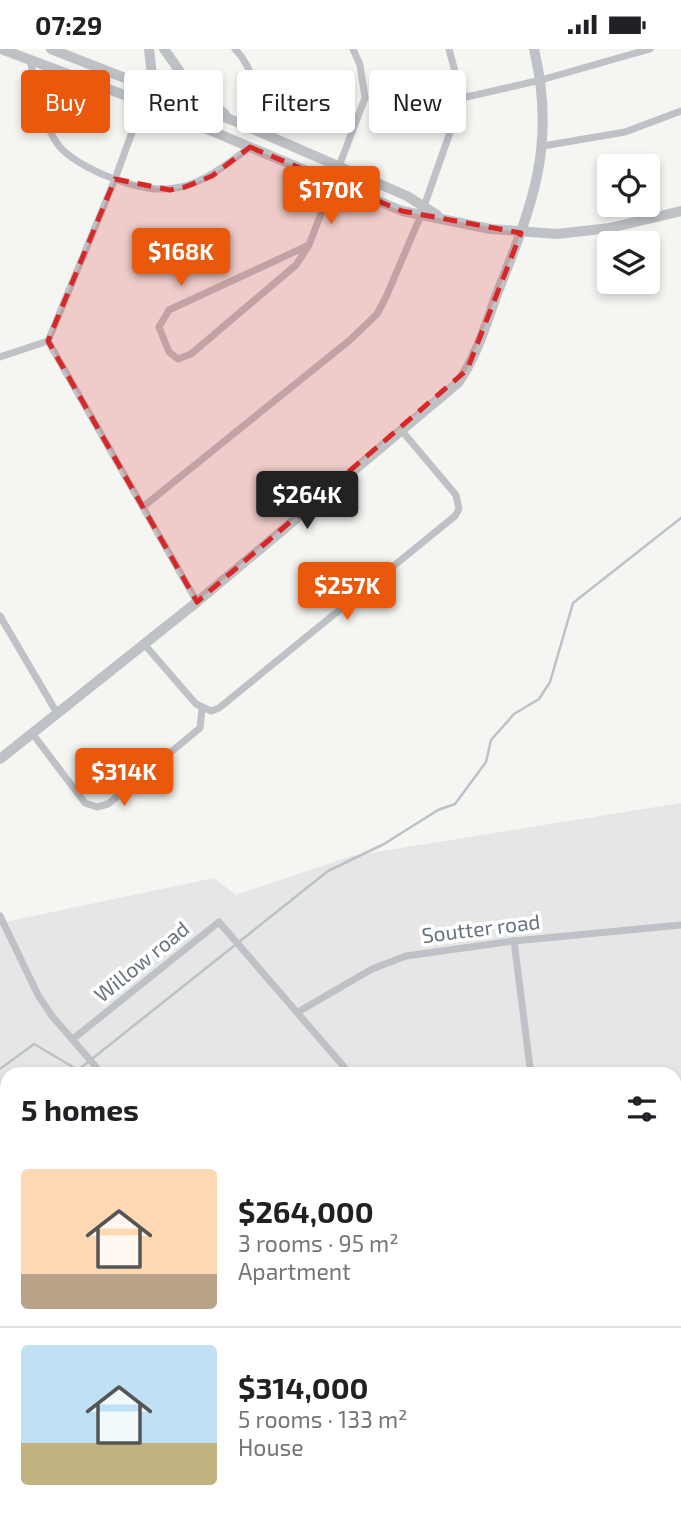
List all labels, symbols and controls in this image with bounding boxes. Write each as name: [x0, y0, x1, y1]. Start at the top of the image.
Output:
text: 07:29: [35, 9, 102, 40]
chip: Buy: [21, 70, 110, 133]
chip: Rent: [124, 70, 223, 133]
chip: Filters: [237, 70, 355, 133]
chip: New: [369, 70, 466, 133]
map controls: [597, 154, 660, 294]
button: locate: [597, 154, 660, 217]
pin: $170K: [282, 167, 380, 226]
text: $170K: [299, 175, 363, 203]
pin: $168K: [132, 229, 230, 288]
button: layers: [597, 231, 660, 294]
text: $168K: [148, 237, 214, 265]
pin: $264K: [258, 471, 356, 531]
text: $264K: [272, 480, 342, 508]
pin: $257K: [298, 563, 396, 622]
text: $257K: [314, 571, 380, 599]
pin: $314K: [75, 749, 173, 808]
text: $314K: [91, 757, 157, 785]
street label: Soutter road: [420, 908, 542, 947]
street label: Willow road: [89, 915, 193, 1007]
icon: filters: [623, 1090, 661, 1128]
text: 5 homes: [21, 1091, 139, 1127]
text: $264,000: [238, 1193, 374, 1229]
icon: home: [77, 1197, 161, 1281]
text: 3 rooms · 95 m²: [238, 1229, 399, 1257]
text: Apartment: [238, 1257, 351, 1285]
text: $314,000: [238, 1369, 369, 1405]
icon: home: [77, 1373, 161, 1457]
text: 5 rooms · 133 m²: [238, 1405, 408, 1433]
text: House: [238, 1433, 304, 1461]

